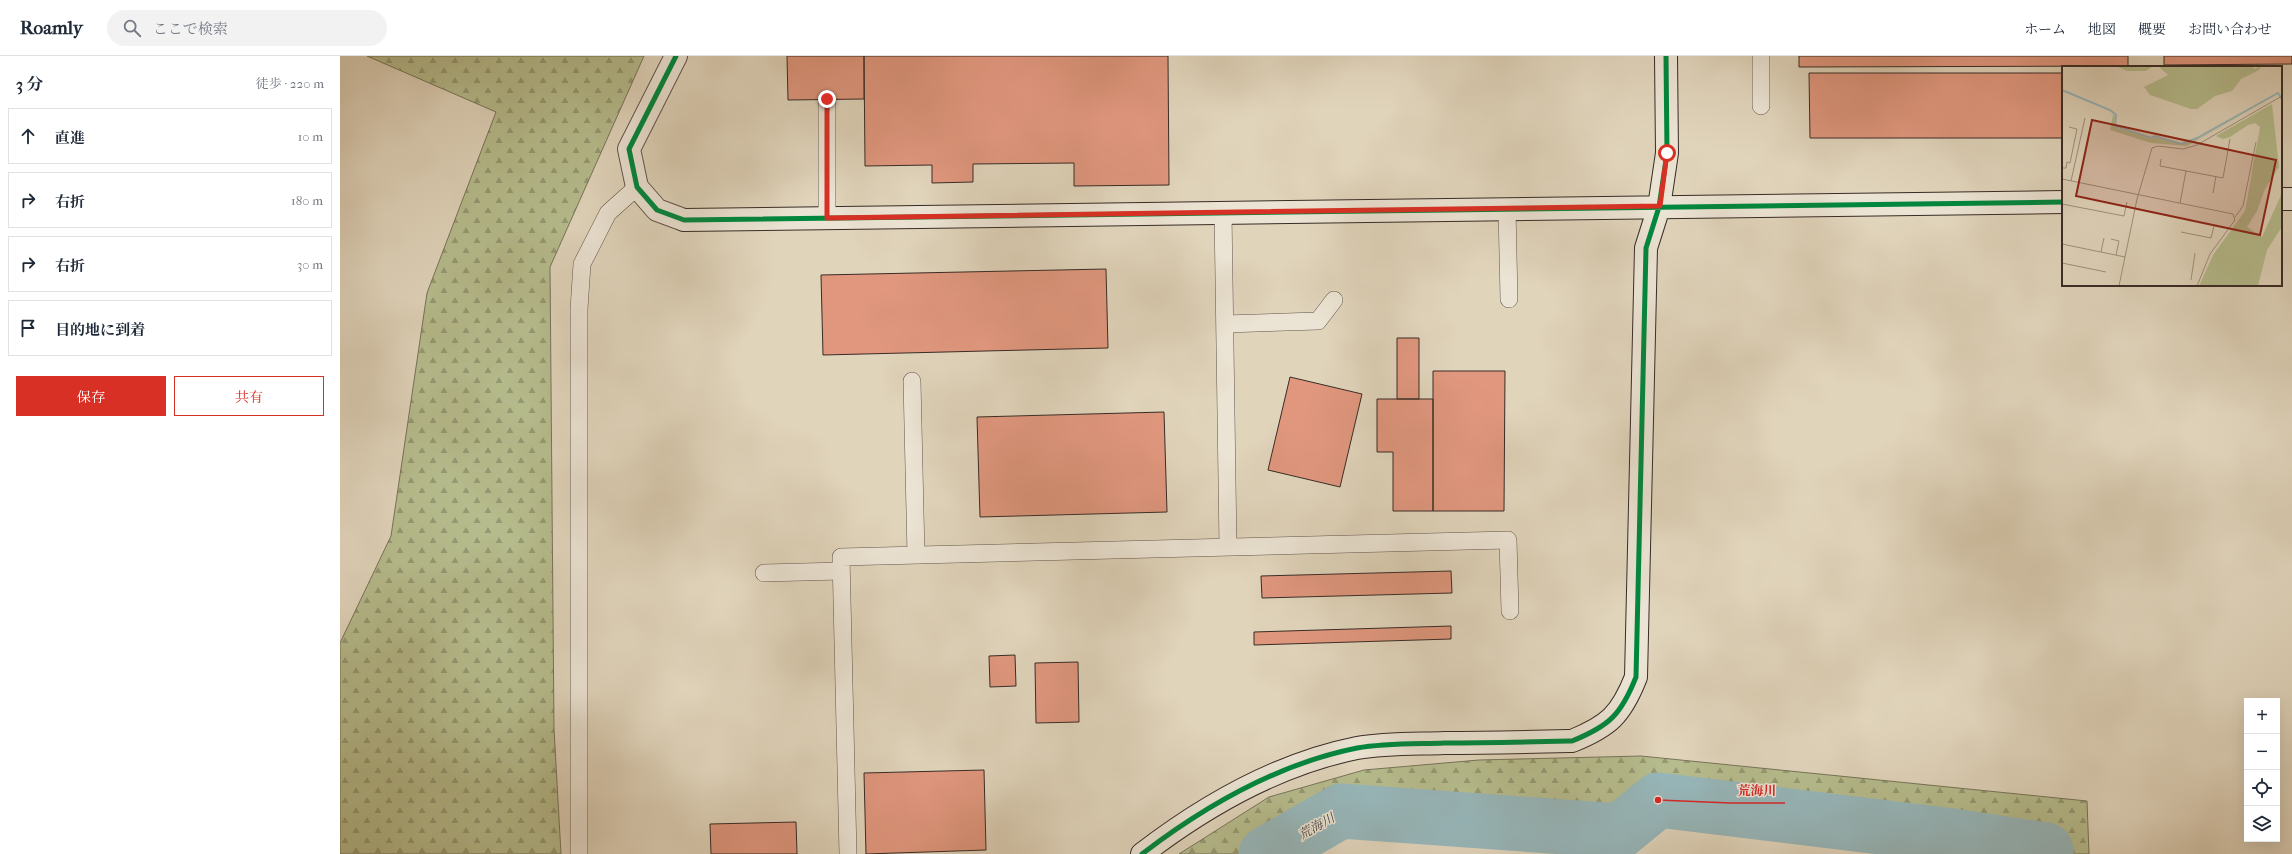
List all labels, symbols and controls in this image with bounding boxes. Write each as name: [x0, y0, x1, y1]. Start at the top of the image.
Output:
search box: [107, 10, 387, 46]
text: Roamly: [20, 17, 83, 39]
icon: search: [121, 17, 143, 39]
text: ここで検索: [153, 20, 228, 38]
text: ホーム: [2024, 21, 2066, 38]
text: 地図: [2088, 21, 2116, 38]
text: 概要: [2138, 21, 2166, 38]
text: お問い合わせ: [2188, 21, 2272, 38]
inset map: [2062, 66, 2282, 286]
text: 3 分: [16, 74, 44, 94]
text: 徒歩 · 220 m: [256, 76, 324, 91]
route end: [818, 90, 836, 108]
icon: ahead: [17, 125, 39, 147]
text: 直進: [55, 129, 85, 147]
text: 10 m: [298, 129, 323, 144]
route start: [1658, 144, 1676, 162]
icon: right: [17, 189, 39, 211]
text: 右折: [55, 193, 85, 211]
text: 180 m: [291, 193, 323, 208]
icon: right: [17, 253, 39, 275]
text: 右折: [55, 257, 85, 275]
text: 30 m: [297, 257, 323, 272]
icon: arrive: [17, 317, 39, 339]
text: 目的地に到着: [55, 321, 145, 339]
button: 保存: [16, 376, 166, 416]
button: 共有: [174, 376, 324, 416]
map controls: [2244, 698, 2280, 842]
button: +: [2244, 698, 2280, 734]
button: −: [2244, 734, 2280, 770]
button: locate: [2244, 770, 2280, 806]
callout: 荒海川: [1730, 778, 1785, 803]
text: 荒海川: [1737, 783, 1777, 798]
button: layers: [2244, 806, 2280, 842]
water label: 荒海川: [1296, 809, 1339, 843]

